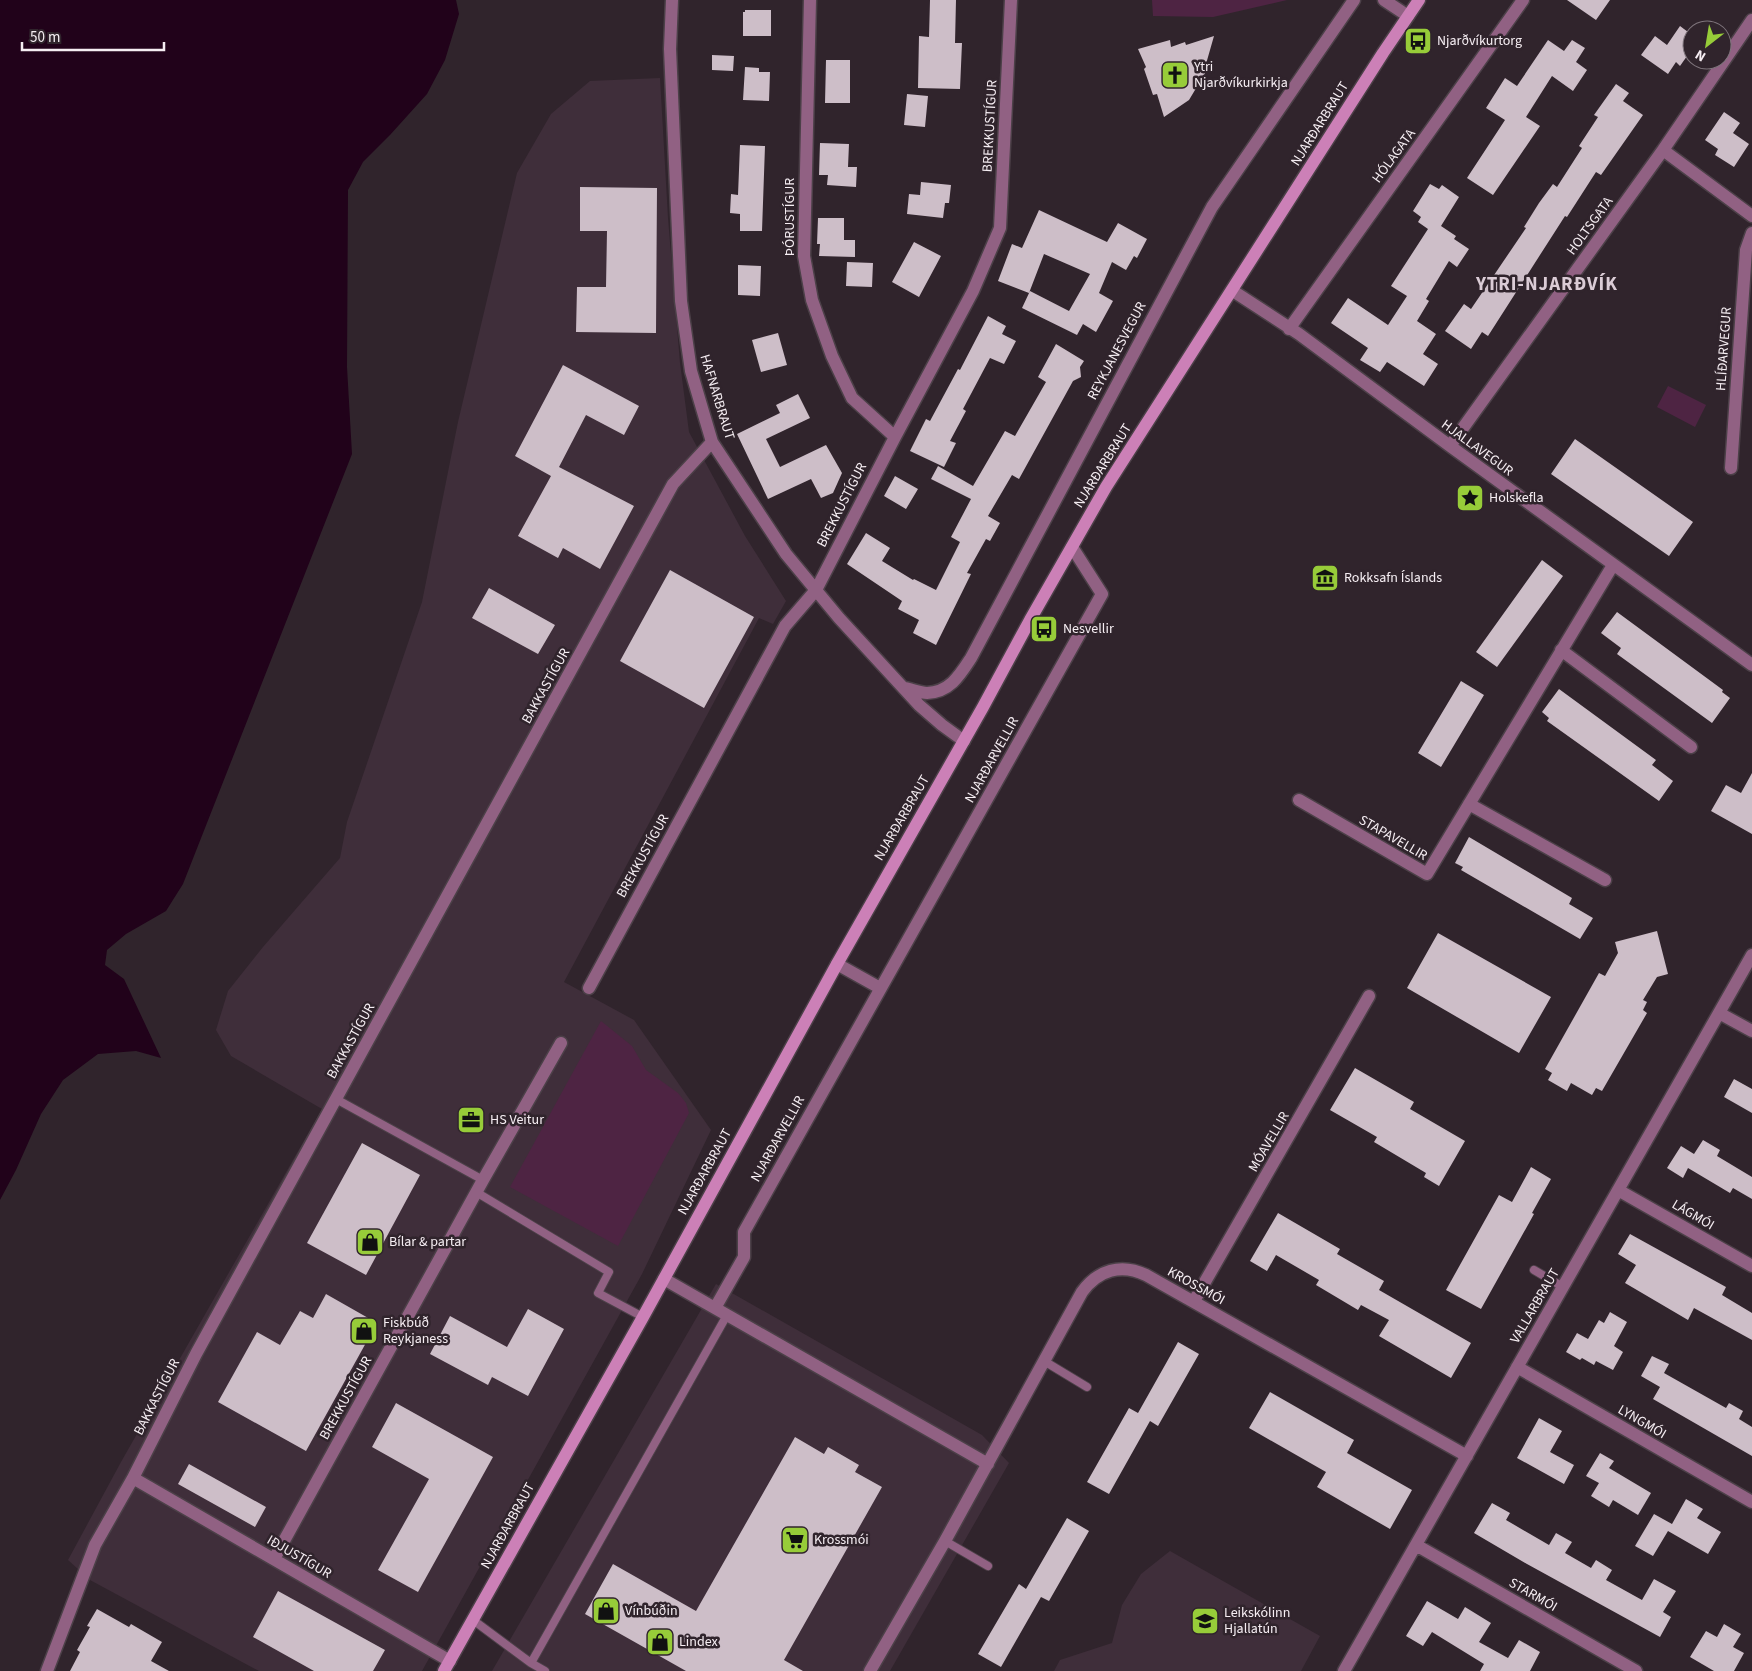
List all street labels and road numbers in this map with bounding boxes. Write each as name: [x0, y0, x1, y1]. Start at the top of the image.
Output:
street label: NJARÐARBRAUT: [1286, 78, 1354, 170]
street label: BREKKUSTÍGUR: [978, 79, 1002, 173]
street label: HÓLAGATA: [1367, 124, 1421, 187]
street label: ÞÓRUSTÍGUR: [780, 178, 800, 256]
street label: HOLTSGATA: [1562, 192, 1618, 259]
street label: REYKJANESVEGUR: [1083, 298, 1151, 404]
street label: HLÍÐARVEGUR: [1711, 306, 1737, 392]
street label: HAFNARBRAUT: [695, 352, 740, 443]
street label: HJALLAVEGUR: [1437, 415, 1517, 481]
street label: NJARÐARBRAUT: [1069, 420, 1137, 512]
street label: BREKKUSTÍGUR: [812, 459, 872, 551]
street label: BAKKASTÍGUR: [517, 645, 575, 727]
street label: NJARÐARVELLIR: [960, 713, 1024, 807]
street label: NJARÐARBRAUT: [869, 771, 935, 864]
street label: STAPAVELLIR: [1355, 810, 1431, 866]
street label: BREKKUSTÍGUR: [612, 811, 674, 901]
street label: BAKKASTÍGUR: [322, 1000, 380, 1082]
street label: NJARÐARVELLIR: [746, 1092, 810, 1186]
street label: MÓAVELLIR: [1244, 1108, 1294, 1176]
street label: NJARÐARBRAUT: [673, 1125, 737, 1219]
street label: LÁGMÓI: [1668, 1195, 1718, 1235]
street label: KROSSMÓI: [1163, 1262, 1229, 1310]
street label: VALLARBRAUT: [1505, 1264, 1565, 1347]
street label: BREKKUSTÍGUR: [315, 1353, 377, 1443]
street label: BAKKASTÍGUR: [129, 1355, 185, 1439]
street label: LYNGMÓI: [1614, 1400, 1670, 1444]
street label: NJARÐARBRAUT: [476, 1479, 540, 1573]
street label: IÐJUSTÍGUR: [263, 1530, 335, 1584]
street label: STARMÓI: [1505, 1573, 1561, 1617]

